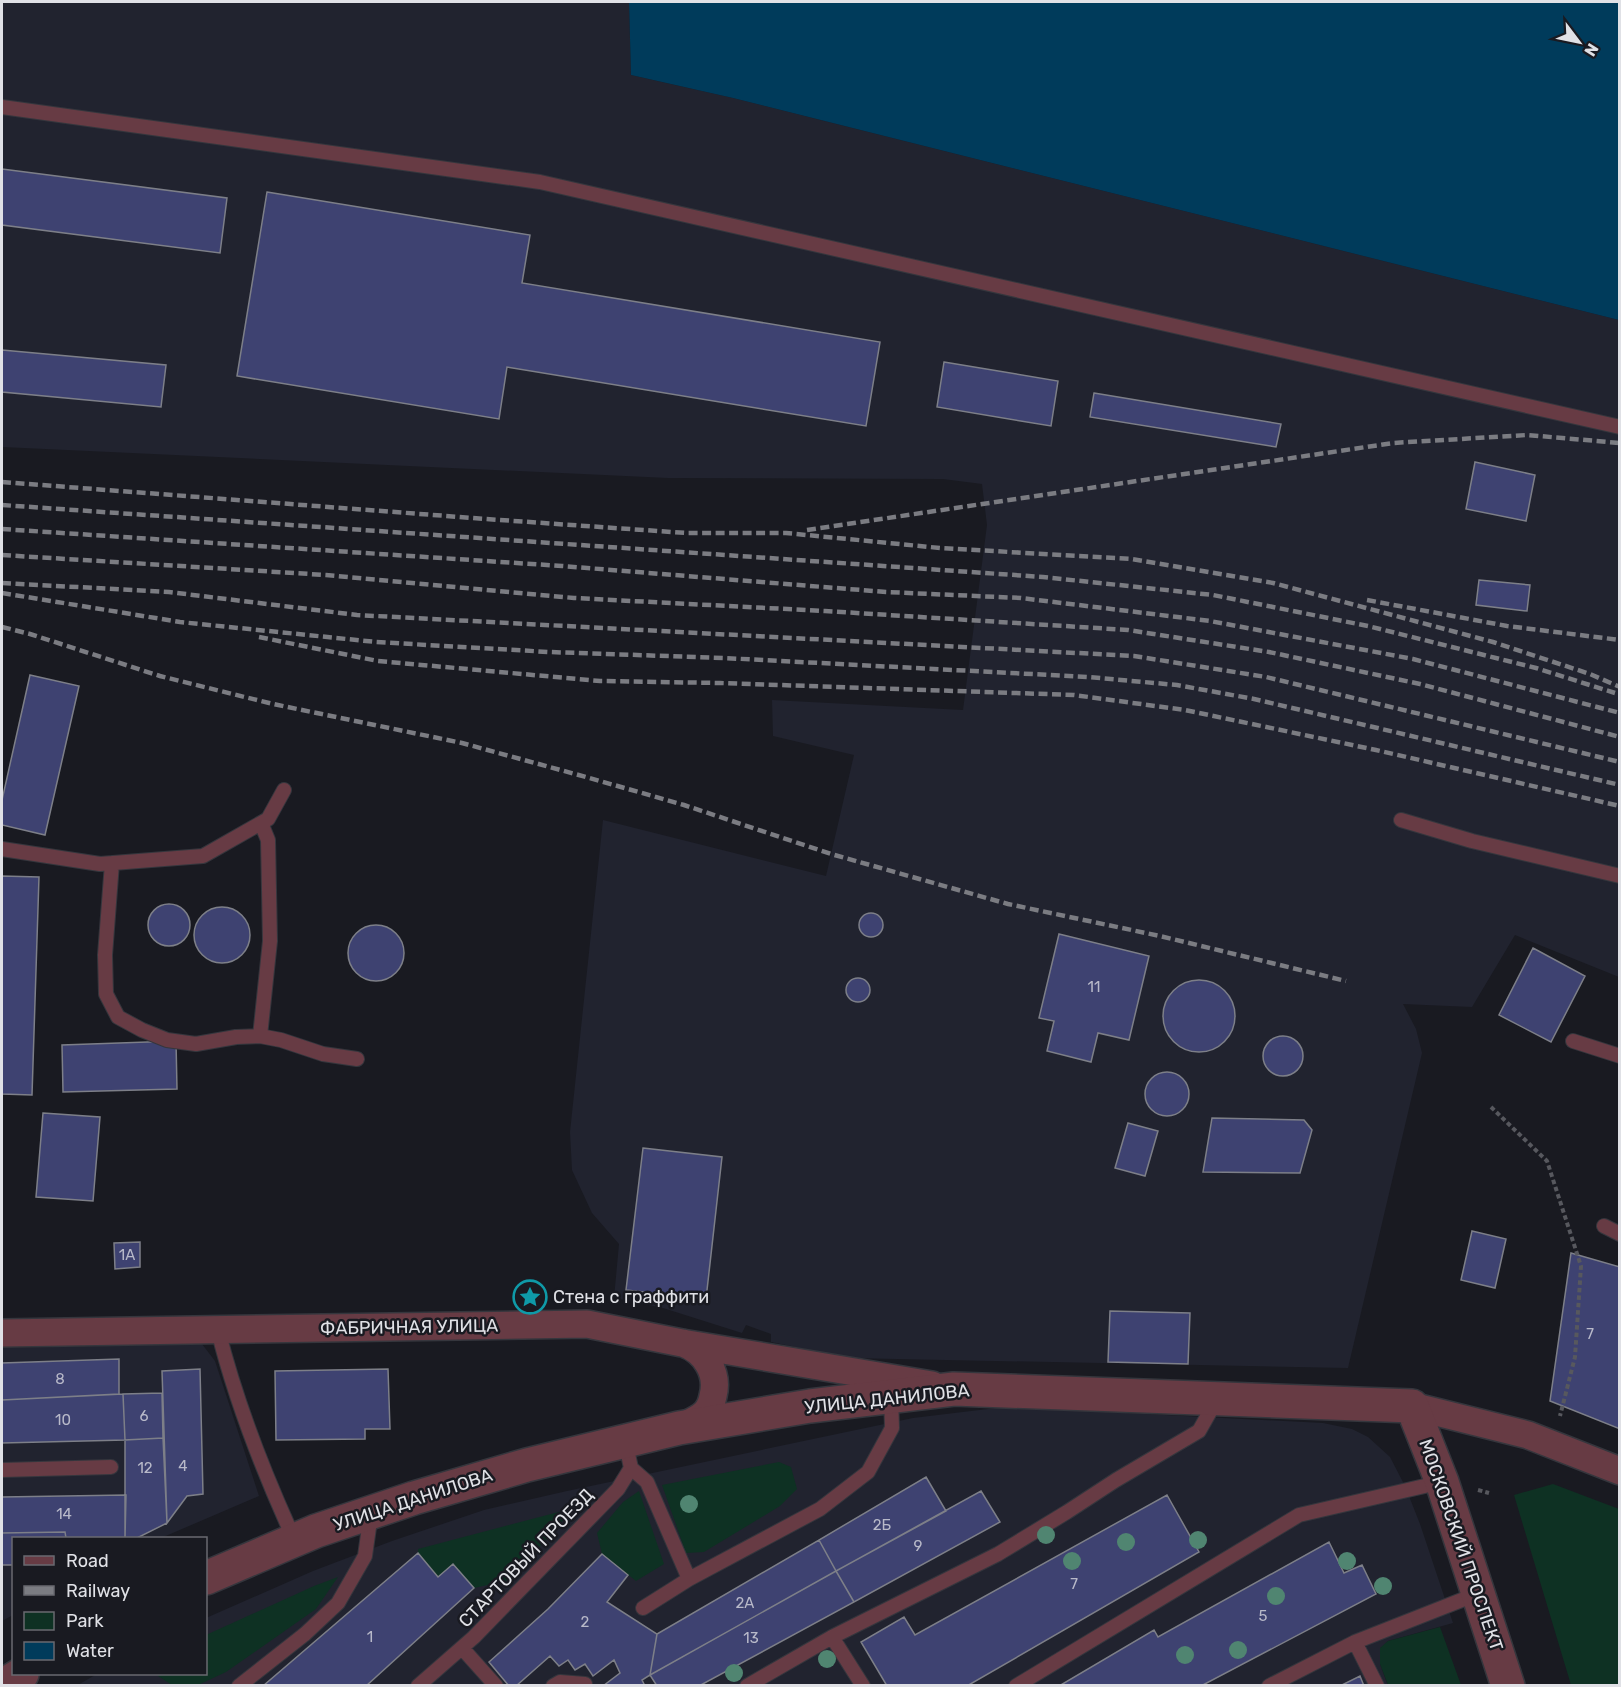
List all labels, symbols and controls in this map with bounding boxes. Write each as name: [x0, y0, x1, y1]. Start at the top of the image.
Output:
north arrow: [1549, 12, 1609, 72]
text: N: [1580, 40, 1602, 60]
house number: 11: [1088, 978, 1100, 996]
house number: 1А: [119, 1246, 135, 1264]
place icon: Стена с граффити: [512, 1279, 548, 1315]
place label: Стена с граффити: [553, 1286, 709, 1308]
street label: ФАБРИЧНАЯ УЛИЦА: [320, 1314, 498, 1340]
house number: 7: [1586, 1325, 1594, 1343]
house number: 8: [55, 1370, 65, 1388]
street label: УЛИЦА ДАНИЛОВА: [803, 1379, 971, 1419]
house number: 6: [139, 1407, 149, 1425]
house number: 10: [55, 1411, 71, 1429]
street label: МОСКОВСКИЙ ПРОСПЕКТ: [1414, 1436, 1508, 1654]
house number: 4: [178, 1457, 188, 1475]
house number: 12: [137, 1459, 153, 1477]
street label: УЛИЦА ДАНИЛОВА: [331, 1464, 495, 1536]
street label: СТАРТОВЫЙ ПРОЕЗД: [454, 1484, 598, 1632]
house number: 14: [56, 1505, 72, 1523]
house number: 2Б: [873, 1516, 892, 1534]
legend: [12, 1537, 207, 1675]
house number: 9: [914, 1537, 923, 1555]
text: Road: [66, 1550, 109, 1572]
house number: 7: [1070, 1575, 1078, 1593]
text: Railway: [66, 1580, 130, 1602]
house number: 2А: [736, 1594, 754, 1612]
house number: 5: [1259, 1607, 1268, 1625]
text: Park: [66, 1610, 104, 1632]
house number: 2: [581, 1613, 590, 1631]
house number: 1: [367, 1628, 373, 1646]
house number: 13: [743, 1629, 759, 1647]
text: Water: [66, 1640, 114, 1662]

